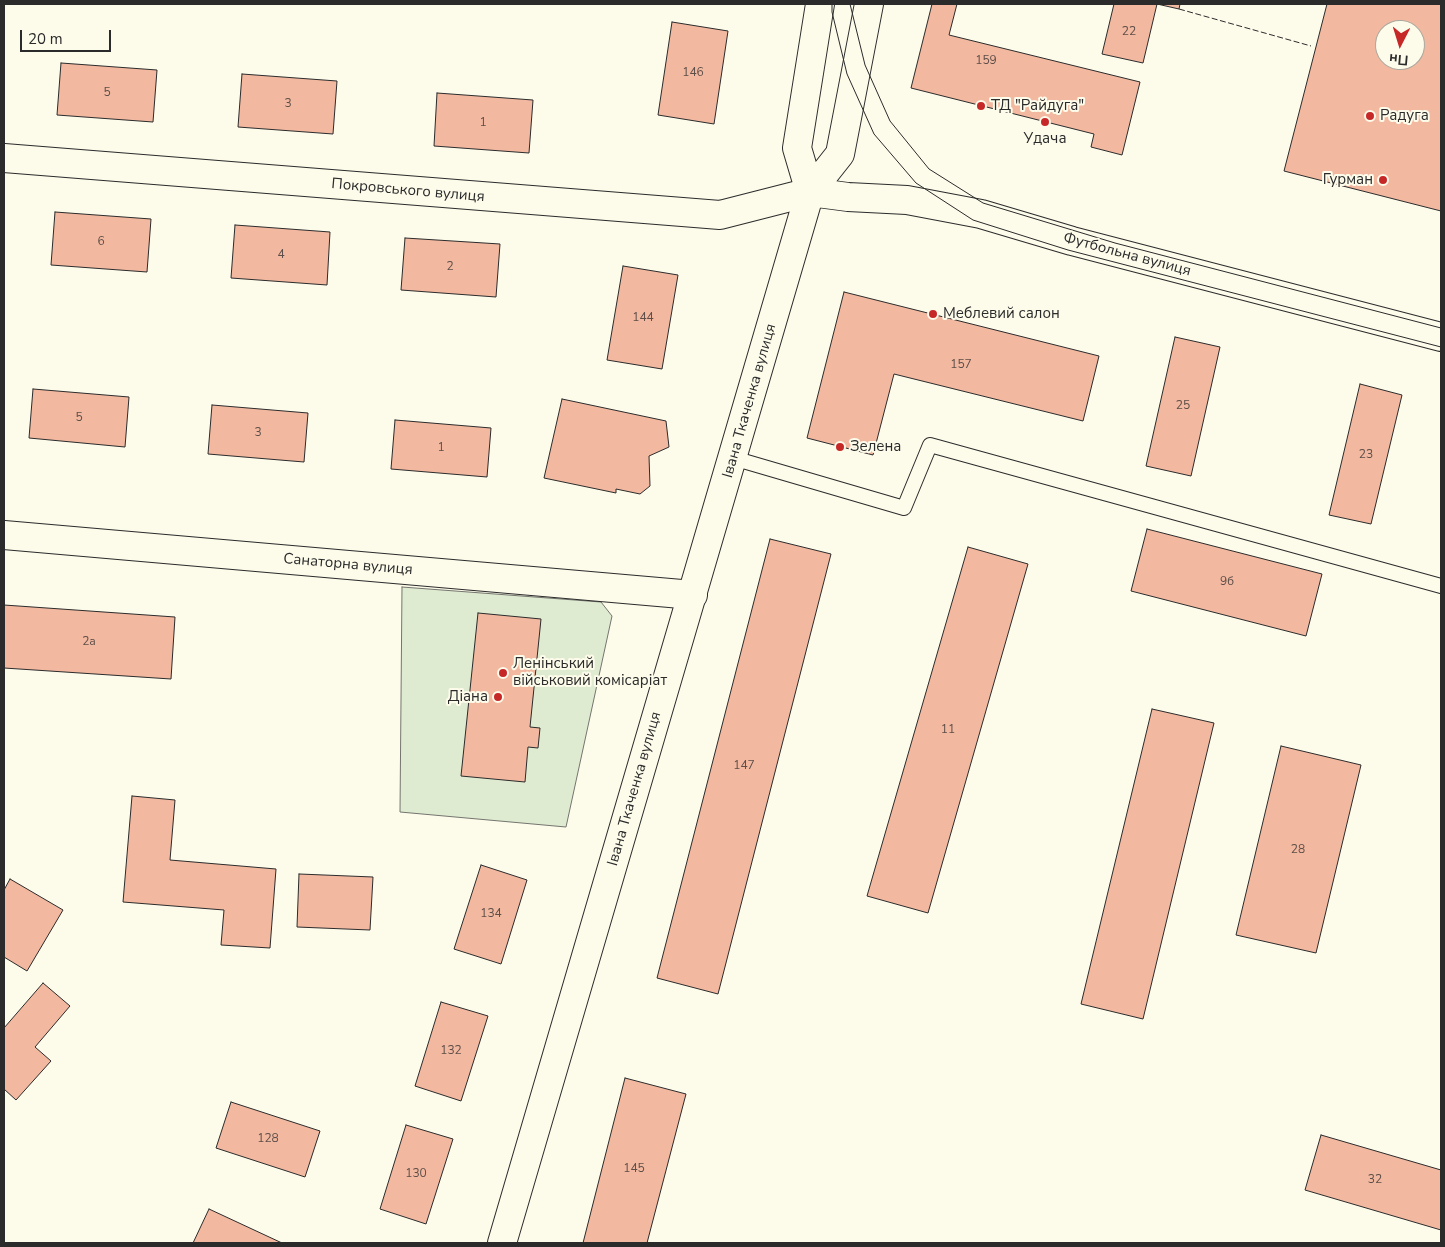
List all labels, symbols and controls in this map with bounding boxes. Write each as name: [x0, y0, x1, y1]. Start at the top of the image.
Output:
scale bar: [22, 20, 114, 52]
north arrow: [1375, 20, 1425, 70]
house number: 22: [1122, 25, 1136, 39]
text: 20 m: [28, 29, 63, 49]
text: Пн: [1388, 49, 1409, 70]
house number: 159: [975, 54, 997, 68]
house number: 146: [682, 66, 704, 80]
house number: 5: [103, 86, 111, 100]
house number: 3: [284, 97, 292, 111]
place label: ТД "Райдуга": [991, 97, 1084, 115]
marker: ТД "Райдуга": [975, 100, 987, 112]
place label: Радуга: [1380, 107, 1429, 125]
marker: Радуга: [1364, 110, 1376, 122]
house number: 1: [479, 116, 487, 130]
marker: Удача: [1039, 116, 1051, 128]
place label: Удача: [1024, 130, 1066, 148]
place label: Гурман: [1323, 171, 1373, 189]
marker: Гурман: [1377, 174, 1389, 186]
street label: Покровського вулиця: [331, 175, 485, 207]
street label: Футбольна вулиця: [1061, 229, 1193, 281]
house number: 6: [97, 235, 105, 249]
house number: 4: [277, 248, 285, 262]
house number: 2: [446, 260, 454, 274]
place label: Меблевий салон: [943, 305, 1060, 323]
marker: Меблевий салон: [927, 308, 939, 320]
house number: 144: [632, 311, 654, 325]
street label: Івана Ткаченка вулиця: [719, 322, 781, 480]
house number: 157: [950, 358, 972, 372]
house number: 25: [1176, 399, 1190, 413]
house number: 5: [75, 411, 83, 425]
house number: 3: [254, 426, 262, 440]
place label: Зелена: [850, 438, 901, 456]
house number: 1: [437, 441, 445, 455]
marker: Зелена: [834, 441, 846, 453]
house number: 23: [1359, 448, 1373, 462]
street label: Санаторна вулиця: [283, 550, 413, 580]
house number: 9б: [1220, 575, 1234, 589]
house number: 2а: [82, 635, 96, 649]
place label: Ленінський військовий комісаріат: [513, 655, 667, 690]
marker: Ленінський військовий комісаріат: [497, 667, 509, 679]
place label: Діана: [448, 688, 488, 706]
marker: Діана: [492, 691, 504, 703]
street label: Івана Ткаченка вулиця: [604, 710, 666, 868]
house number: 11: [941, 723, 955, 737]
house number: 147: [733, 759, 755, 773]
house number: 28: [1291, 843, 1305, 857]
house number: 134: [480, 907, 502, 921]
house number: 132: [440, 1044, 462, 1058]
house number: 128: [257, 1132, 279, 1146]
house number: 145: [623, 1162, 645, 1176]
house number: 130: [405, 1167, 427, 1181]
house number: 32: [1368, 1173, 1382, 1187]

